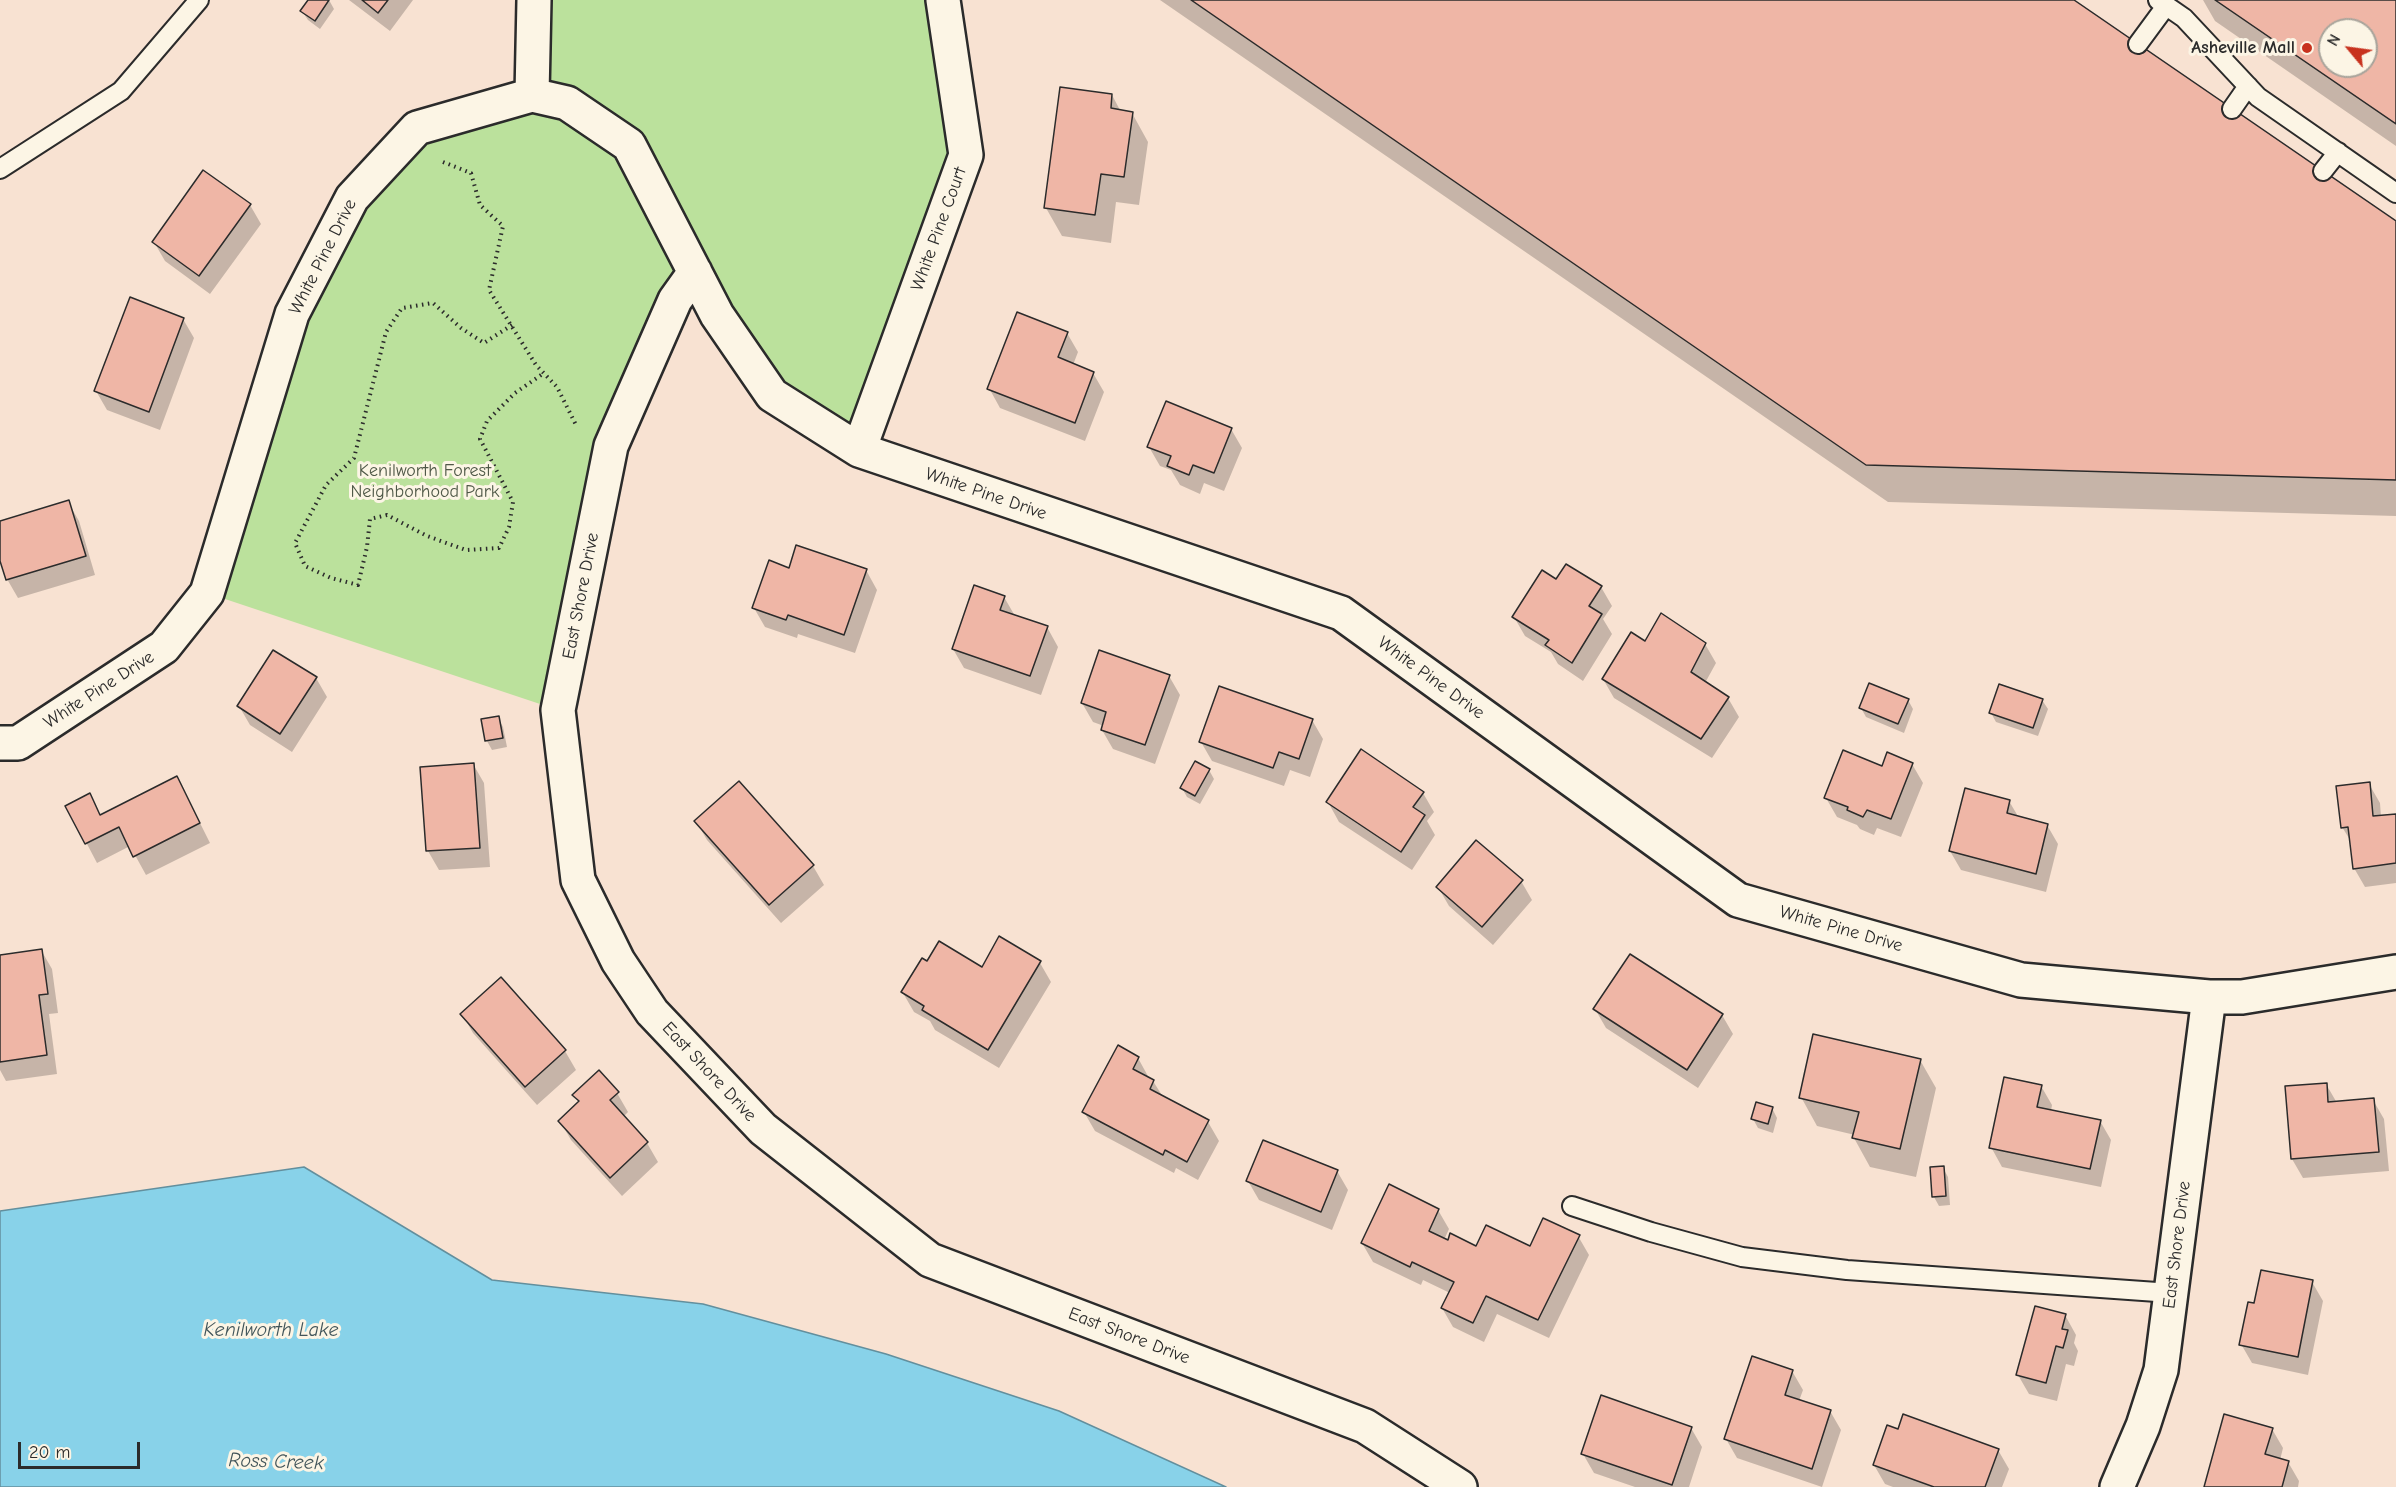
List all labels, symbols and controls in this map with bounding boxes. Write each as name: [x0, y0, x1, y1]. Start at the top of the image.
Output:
north arrow: [2318, 18, 2378, 78]
text: N: [2324, 31, 2344, 49]
place label: Asheville Mall: [2191, 37, 2295, 59]
marker: Asheville Mall: [2300, 41, 2314, 55]
street label: White Pine Court: [907, 164, 971, 294]
street label: White Pine Drive: [285, 196, 361, 318]
park label: Kenilworth Forest Neighborhood Park: [350, 460, 500, 502]
street label: White Pine Drive: [922, 463, 1050, 525]
street label: East Shore Drive: [558, 531, 604, 661]
street label: White Pine Drive: [1373, 632, 1489, 724]
street label: White Pine Drive: [40, 646, 158, 734]
street label: White Pine Drive: [1777, 901, 1905, 957]
street label: East Shore Drive: [657, 1018, 761, 1126]
street label: East Shore Drive: [2158, 1180, 2196, 1310]
street label: East Shore Drive: [1065, 1303, 1193, 1369]
water label: Kenilworth Lake: [203, 1318, 339, 1342]
scale bar: [21, 1430, 142, 1468]
text: 20 m: [29, 1442, 70, 1463]
water label: Ross Creek: [228, 1448, 324, 1476]

